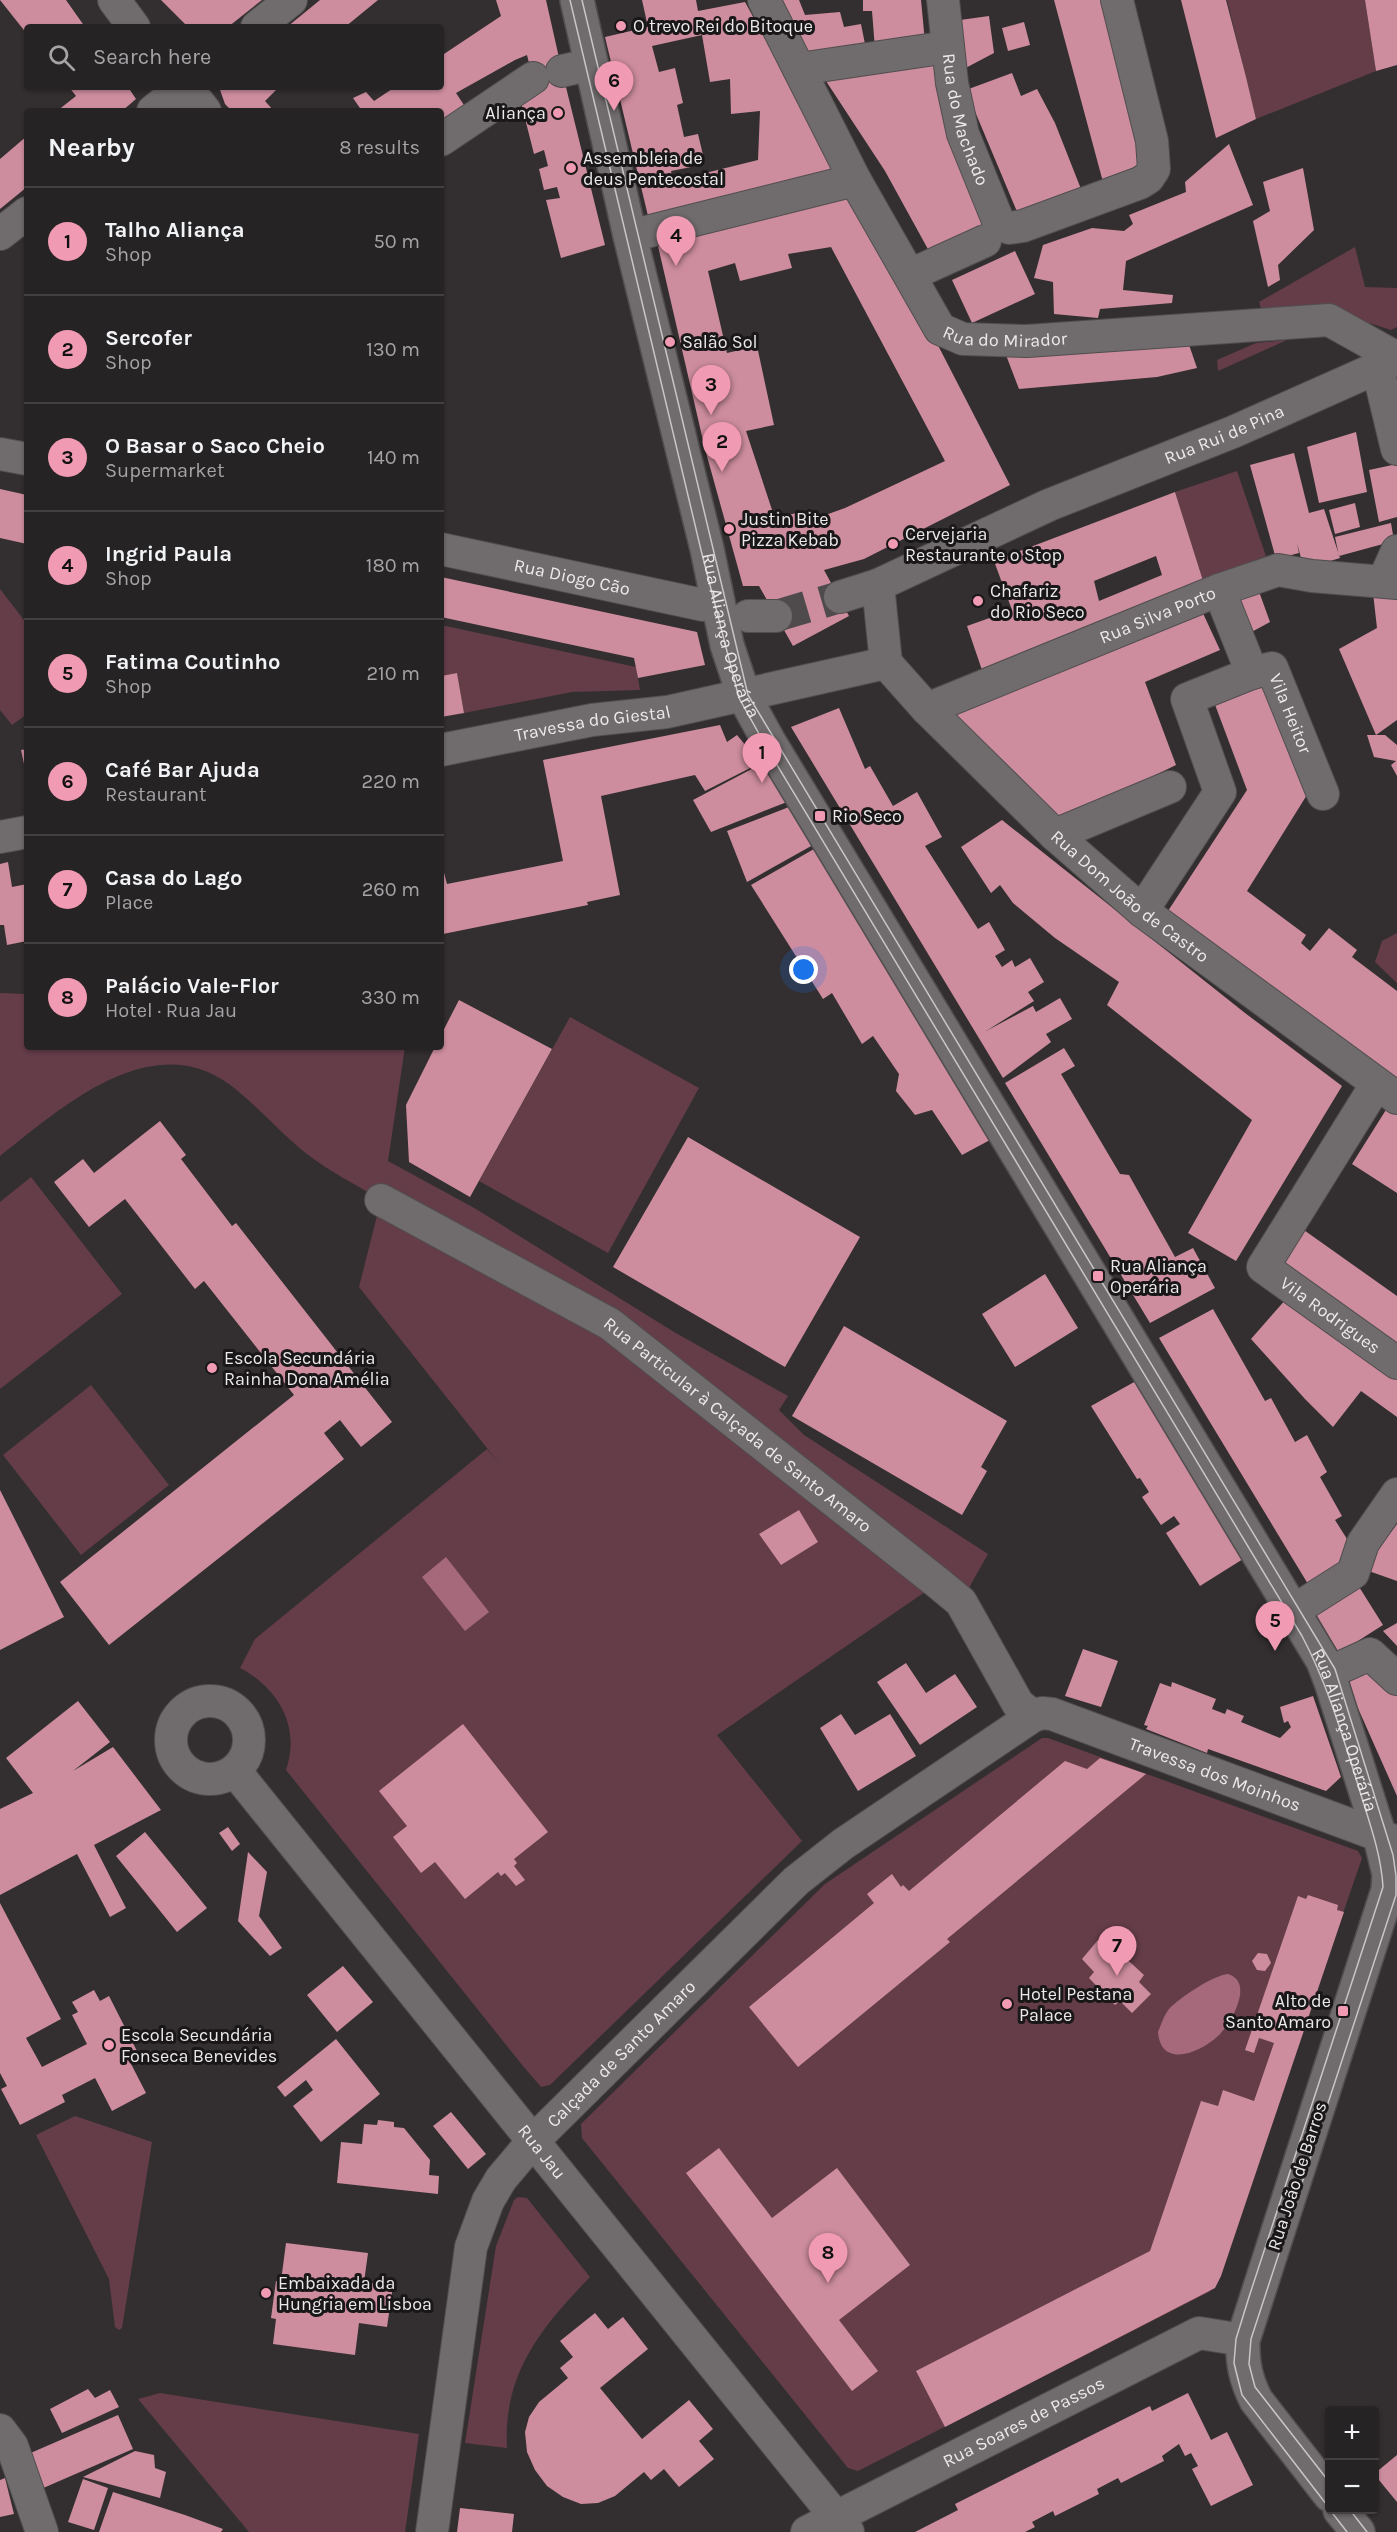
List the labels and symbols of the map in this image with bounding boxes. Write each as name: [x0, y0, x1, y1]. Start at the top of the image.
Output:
place label: O trevo Rei do Bitoque: [633, 15, 813, 37]
marker: O trevo Rei do Bitoque: [614, 19, 628, 33]
street label: Rua do Machado: [938, 52, 994, 189]
pin: 6: [594, 62, 634, 111]
place label: Aliança: [485, 102, 546, 124]
marker: Aliança: [551, 106, 565, 120]
place label: Assembleia de deus Pentecostal: [583, 147, 724, 190]
marker: Assembleia de deus Pentecostal: [564, 161, 578, 175]
pin: 4: [656, 216, 696, 266]
street label: Rua do Mirador: [940, 321, 1068, 352]
place label: Salão Sol: [682, 331, 758, 353]
marker: Salão Sol: [663, 335, 677, 349]
pin: 3: [692, 366, 730, 415]
street label: Rua Rui de Pina: [1161, 400, 1288, 469]
pin: 2: [702, 422, 742, 472]
place label: Justin Bite Pizza Kebab: [741, 508, 839, 551]
marker: Justin Bite Pizza Kebab: [722, 522, 736, 536]
place label: Cervejaria Restaurante o Stop: [905, 523, 1062, 566]
marker: Cervejaria Restaurante o Stop: [886, 537, 900, 551]
street label: Rua Aliança Operária: [697, 551, 765, 722]
street label: Rua Diogo Cão: [512, 554, 632, 600]
place label: Chafariz do Rio Seco: [990, 580, 1085, 623]
street label: Rua Silva Porto: [1096, 582, 1219, 649]
marker: Chafariz do Rio Seco: [971, 594, 985, 608]
street label: Vila Heitor: [1264, 670, 1317, 757]
street label: Travessa do Giestal: [513, 700, 673, 746]
pin: 1: [742, 734, 782, 783]
place label: Rio Seco: [832, 805, 902, 827]
marker: Rio Seco: [813, 809, 827, 823]
street label: Rua Dom João de Castro: [1046, 825, 1213, 967]
your location: [789, 955, 818, 984]
place label: Rua Aliança Operária: [1110, 1255, 1207, 1298]
marker: Rua Aliança Operária: [1091, 1269, 1105, 1283]
street label: Vila Rodrigues: [1276, 1272, 1385, 1359]
street label: Rua Particular à Calçada de Santo Amaro: [599, 1312, 876, 1537]
place label: Escola Secundária Rainha Dona Amélia: [224, 1347, 390, 1390]
marker: Escola Secundária Rainha Dona Amélia: [205, 1361, 219, 1375]
pin: 5: [1256, 1602, 1294, 1651]
street label: Rua Aliança Operária: [1307, 1644, 1382, 1815]
street label: Travessa dos Moinhos: [1126, 1733, 1304, 1816]
pin: 7: [1098, 1926, 1136, 1976]
street label: Calçada de Santo Amaro: [542, 1976, 700, 2132]
place label: Hotel Pestana Palace: [1019, 1983, 1132, 2026]
place label: Alto de Santo Amaro: [1225, 1990, 1331, 2033]
marker: Hotel Pestana Palace: [1000, 1997, 1014, 2011]
marker: Alto de Santo Amaro: [1336, 2004, 1350, 2018]
place label: Escola Secundária Fonseca Benevides: [121, 2024, 277, 2067]
marker: Escola Secundária Fonseca Benevides: [102, 2038, 116, 2052]
street label: Rua João de Barros: [1263, 2099, 1331, 2253]
street label: Rua Jau: [513, 2120, 570, 2184]
pin: 8: [808, 2234, 848, 2283]
place label: Embaixada da Hungria em Lisboa: [278, 2272, 432, 2315]
marker: Embaixada da Hungria em Lisboa: [259, 2286, 273, 2300]
street label: Rua Soares de Passos: [939, 2372, 1108, 2472]

